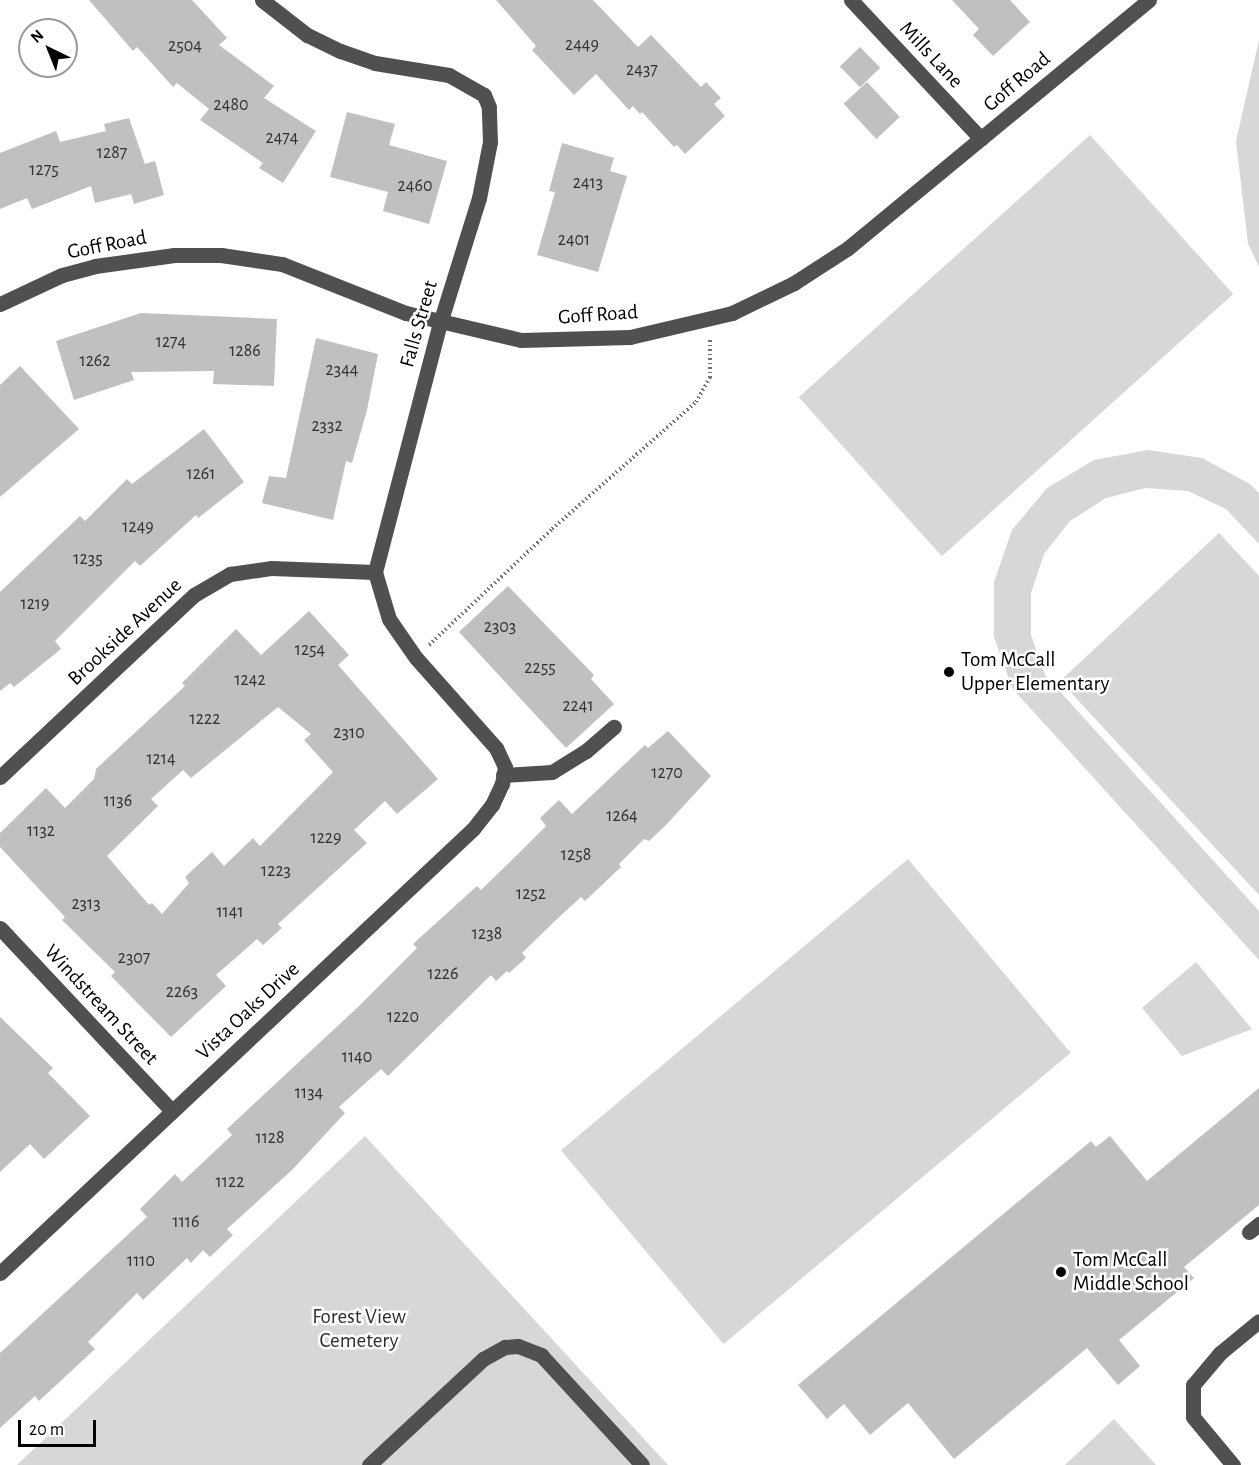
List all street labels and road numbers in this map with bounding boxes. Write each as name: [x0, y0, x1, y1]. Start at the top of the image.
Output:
street label: Mills Lane: [894, 16, 968, 94]
street label: Goff Road: [978, 47, 1056, 117]
street label: Goff Road: [65, 225, 149, 265]
street label: Falls Street: [395, 278, 443, 370]
street label: Goff Road: [557, 300, 639, 330]
street label: Brookside Avenue: [63, 573, 187, 691]
street label: Windstream Street: [39, 939, 163, 1071]
street label: Vista Oaks Drive: [191, 957, 305, 1065]

